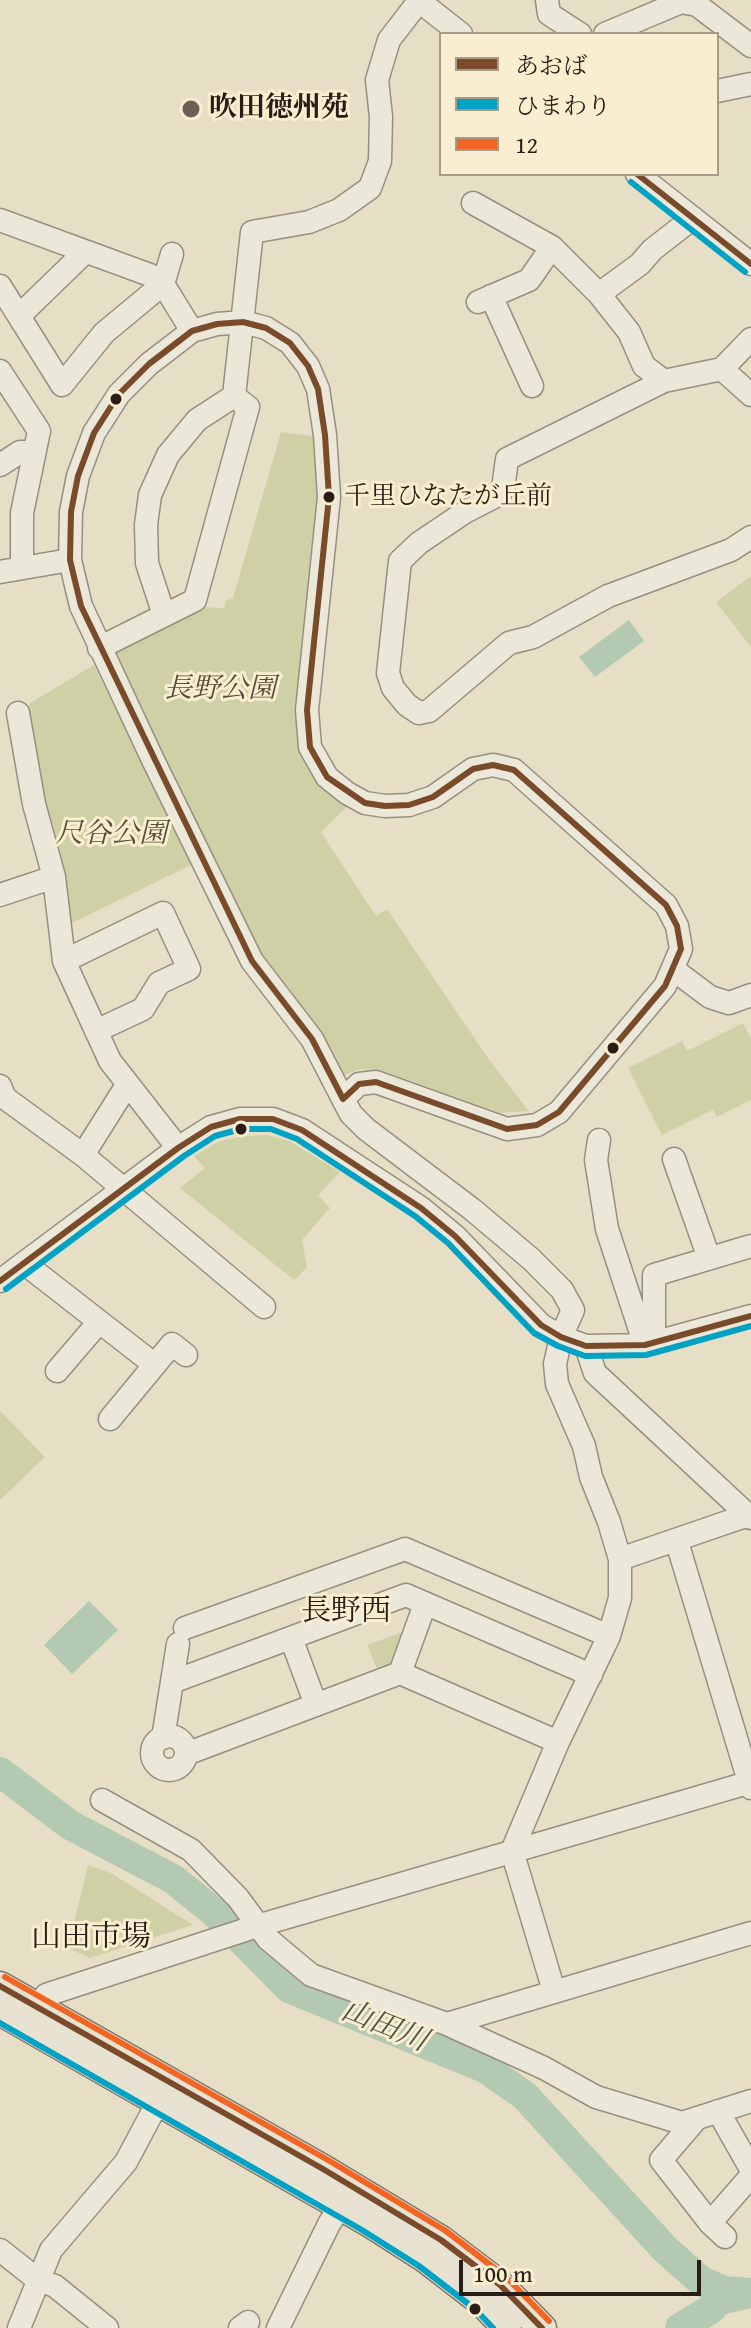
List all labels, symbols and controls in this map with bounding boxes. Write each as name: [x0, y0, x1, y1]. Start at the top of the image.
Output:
legend: [439, 32, 719, 176]
text: あおば: [515, 48, 587, 83]
text: ひまわり: [515, 88, 611, 123]
place label: 吹田徳州苑: [209, 92, 349, 126]
marker: 吹田徳州苑: [180, 98, 202, 120]
text: 12: [515, 127, 538, 162]
unlabelled marker: [108, 391, 124, 407]
place label: 千里ひなたが丘前: [344, 481, 552, 513]
marker: 千里ひなたが丘前: [321, 489, 337, 505]
park label: 長野公園: [164, 673, 276, 707]
park label: 尺谷公園: [55, 818, 167, 852]
unlabelled marker: [605, 1040, 621, 1056]
unlabelled marker: [233, 1121, 249, 1137]
district label: 長野西: [301, 1594, 391, 1630]
district label: 山田市場: [31, 1920, 151, 1956]
water label: 山田川: [336, 1993, 432, 2061]
scale bar: [463, 2244, 705, 2294]
text: 100 m: [473, 2256, 533, 2291]
unlabelled marker: [467, 2301, 483, 2317]

